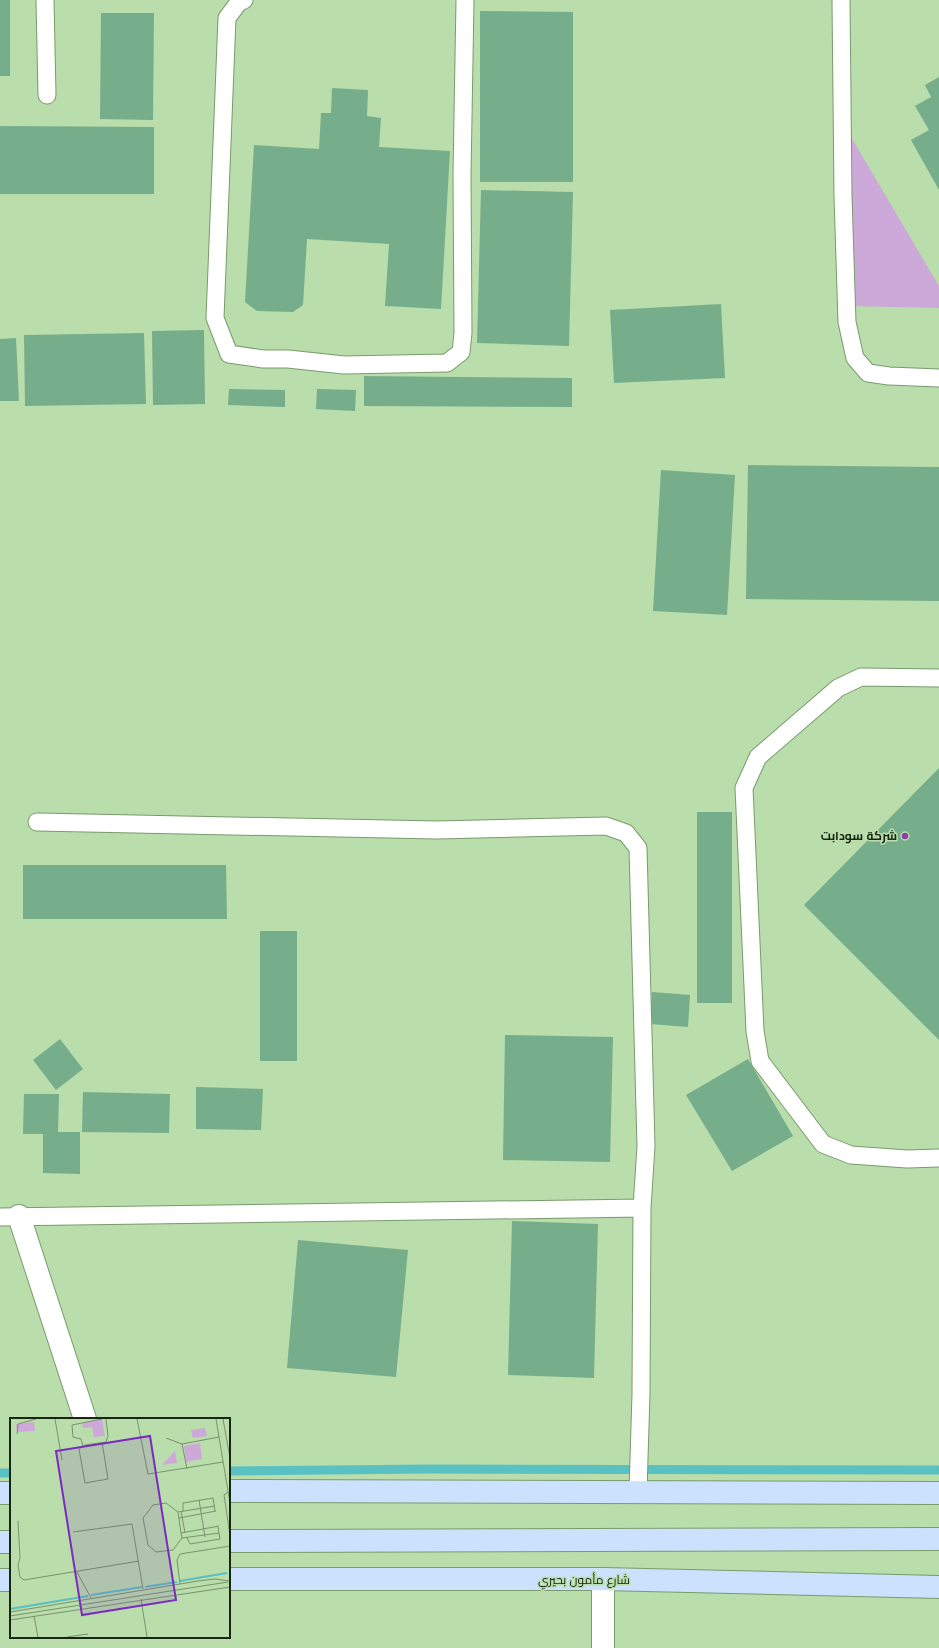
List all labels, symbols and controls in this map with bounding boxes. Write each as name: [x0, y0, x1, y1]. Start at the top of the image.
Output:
place label: شركة سودابت: [821, 828, 897, 844]
marker: شركة سودابت: [900, 831, 910, 841]
inset map: [10, 1418, 230, 1638]
street label: شارع مأمون بحيري: [538, 1572, 630, 1590]

